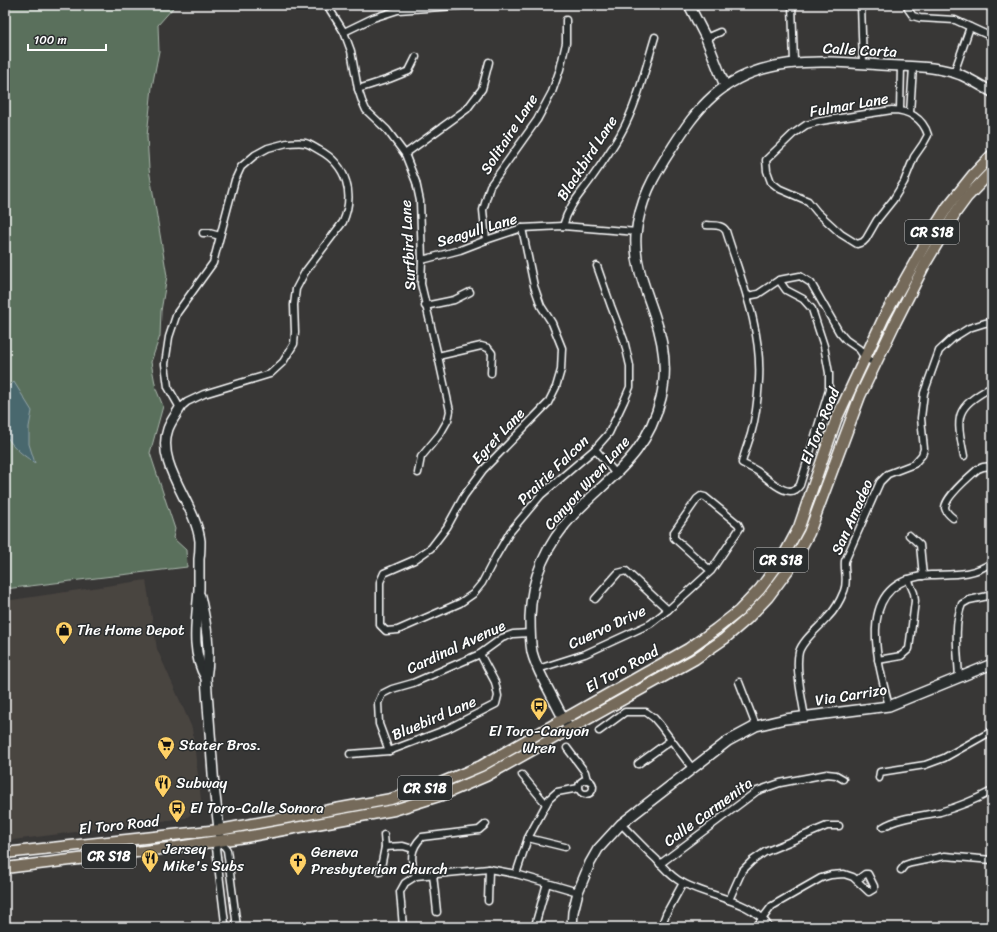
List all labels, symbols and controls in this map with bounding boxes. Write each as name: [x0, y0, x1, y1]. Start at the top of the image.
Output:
scale bar: [28, 26, 106, 52]
text: 100 m: [34, 29, 67, 51]
street label: Calle Corta: [822, 35, 898, 65]
street label: Fulmar Lane: [807, 85, 891, 125]
street label: Solitaire Lane: [473, 88, 545, 180]
street label: Blackbird Lane: [550, 110, 625, 206]
street label: Surfbird Lane: [393, 199, 423, 291]
street label: Seagull Lane: [434, 205, 521, 255]
road number: CR S18: [905, 220, 959, 244]
street label: El Toro Road: [793, 383, 848, 468]
street label: Egret Lane: [465, 402, 531, 470]
street label: Prairie Falcon: [511, 429, 595, 511]
street label: Canyon Wren Lane: [537, 430, 637, 536]
street label: San Amadeo: [824, 475, 880, 559]
road number: CR S18: [754, 548, 808, 572]
street label: Cuervo Drive: [564, 597, 651, 656]
street label: Cardinal Avenue: [402, 613, 510, 681]
place label: The Home Depot: [77, 617, 185, 643]
shop icon: The Home Depot: [54, 620, 74, 645]
street label: El Toro Road: [580, 638, 665, 700]
street label: Via Carrizo: [813, 676, 889, 714]
street label: Bluebird Lane: [388, 688, 481, 748]
bus stop icon: El Toro-Canyon Wren: [529, 696, 549, 721]
place label: El Toro-Canyon Wren: [489, 718, 589, 761]
place label: Stater Bros.: [179, 732, 261, 758]
supermarket icon: Stater Bros.: [156, 735, 176, 760]
place label: Subway: [176, 770, 228, 796]
street label: Calle Carmenita: [658, 770, 759, 853]
restaurant icon: Subway: [153, 773, 173, 798]
road number: CR S18: [398, 776, 452, 800]
place label: El Toro-Calle Sonora: [190, 795, 324, 821]
bus stop icon: El Toro-Calle Sonora: [167, 798, 187, 823]
street label: El Toro Road: [77, 808, 162, 842]
place label: Jersey Mike's Subs: [162, 836, 244, 879]
place label: Geneva Presbyterian Church: [311, 839, 448, 882]
road number: CR S18: [82, 844, 136, 868]
restaurant icon: Jersey Mike's Subs: [140, 848, 160, 873]
church icon: Geneva Presbyterian Church: [288, 851, 308, 876]

